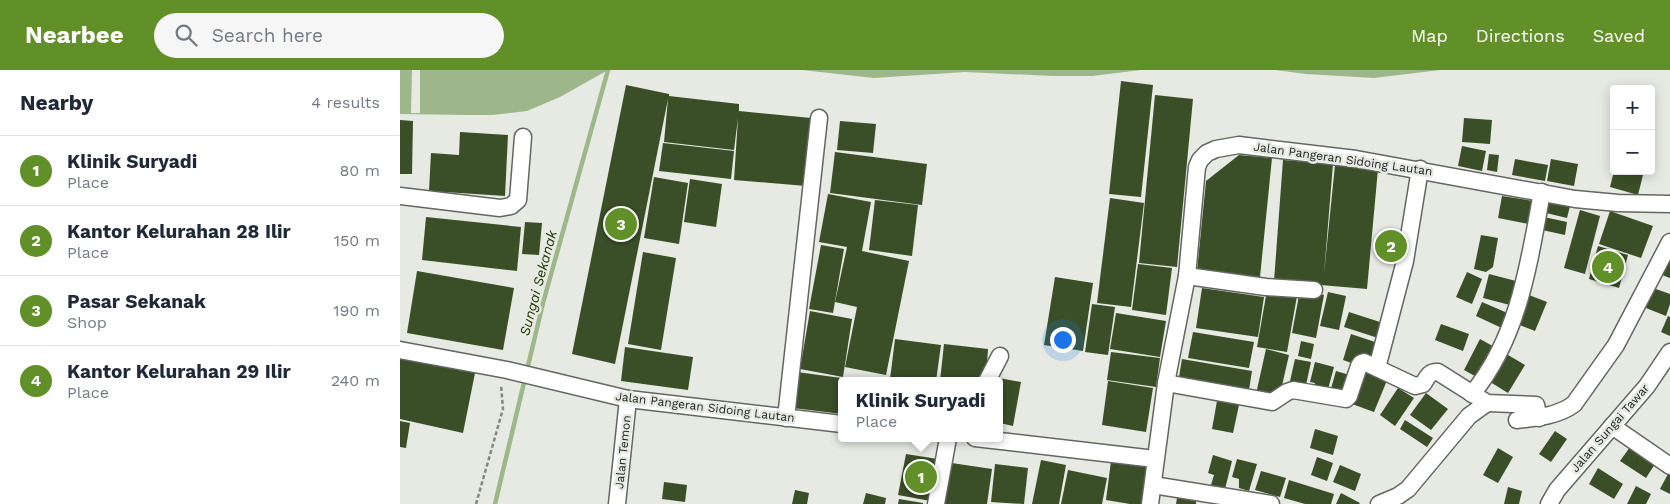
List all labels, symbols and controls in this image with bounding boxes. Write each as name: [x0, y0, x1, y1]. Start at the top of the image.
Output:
search box: [154, 13, 504, 58]
text: Nearbee: [25, 21, 124, 49]
icon: search: [172, 21, 200, 49]
text: Search here: [212, 24, 323, 47]
text: Map: [1411, 25, 1448, 46]
text: Directions: [1476, 25, 1565, 46]
text: Saved: [1593, 25, 1645, 46]
map controls: [1610, 85, 1655, 175]
button: +: [1610, 85, 1655, 130]
text: Nearby: [20, 90, 93, 115]
text: 4 results: [311, 93, 380, 112]
button: −: [1610, 130, 1655, 175]
street label: Jalan Pangeran Sidoing Lautan: [1253, 140, 1433, 178]
text: Klinik Suryadi: [67, 150, 197, 173]
text: 1: [33, 161, 39, 180]
text: 80 m: [339, 161, 380, 180]
text: Place: [67, 173, 109, 192]
pin: 3: [605, 205, 637, 243]
text: Kantor Kelurahan 28 Ilir: [67, 220, 291, 243]
pin: 2: [1375, 227, 1407, 265]
water label: Sungai Sekanak: [516, 228, 560, 338]
text: 2: [31, 231, 41, 250]
text: 150 m: [334, 231, 380, 250]
text: Place: [67, 243, 109, 262]
pin: 4: [1592, 248, 1624, 286]
text: Pasar Sekanak: [67, 290, 206, 313]
text: 3: [31, 301, 41, 320]
text: 190 m: [333, 301, 380, 320]
text: Shop: [67, 313, 107, 332]
your location: [1050, 327, 1076, 353]
text: Kantor Kelurahan 29 Ilir: [67, 360, 291, 383]
text: 4: [31, 371, 41, 390]
text: 240 m: [331, 371, 380, 390]
popup: [838, 377, 1003, 442]
street label: Jalan Sungai Tawar: [1568, 381, 1652, 475]
text: Place: [67, 383, 109, 402]
street label: Jalan Pangeran Sidoing Lautan: [615, 389, 795, 425]
text: Klinik Suryadi: [855, 389, 986, 412]
text: Place: [855, 412, 897, 431]
street label: Jalan Temon: [612, 414, 634, 490]
pin: 1: [905, 458, 937, 496]

